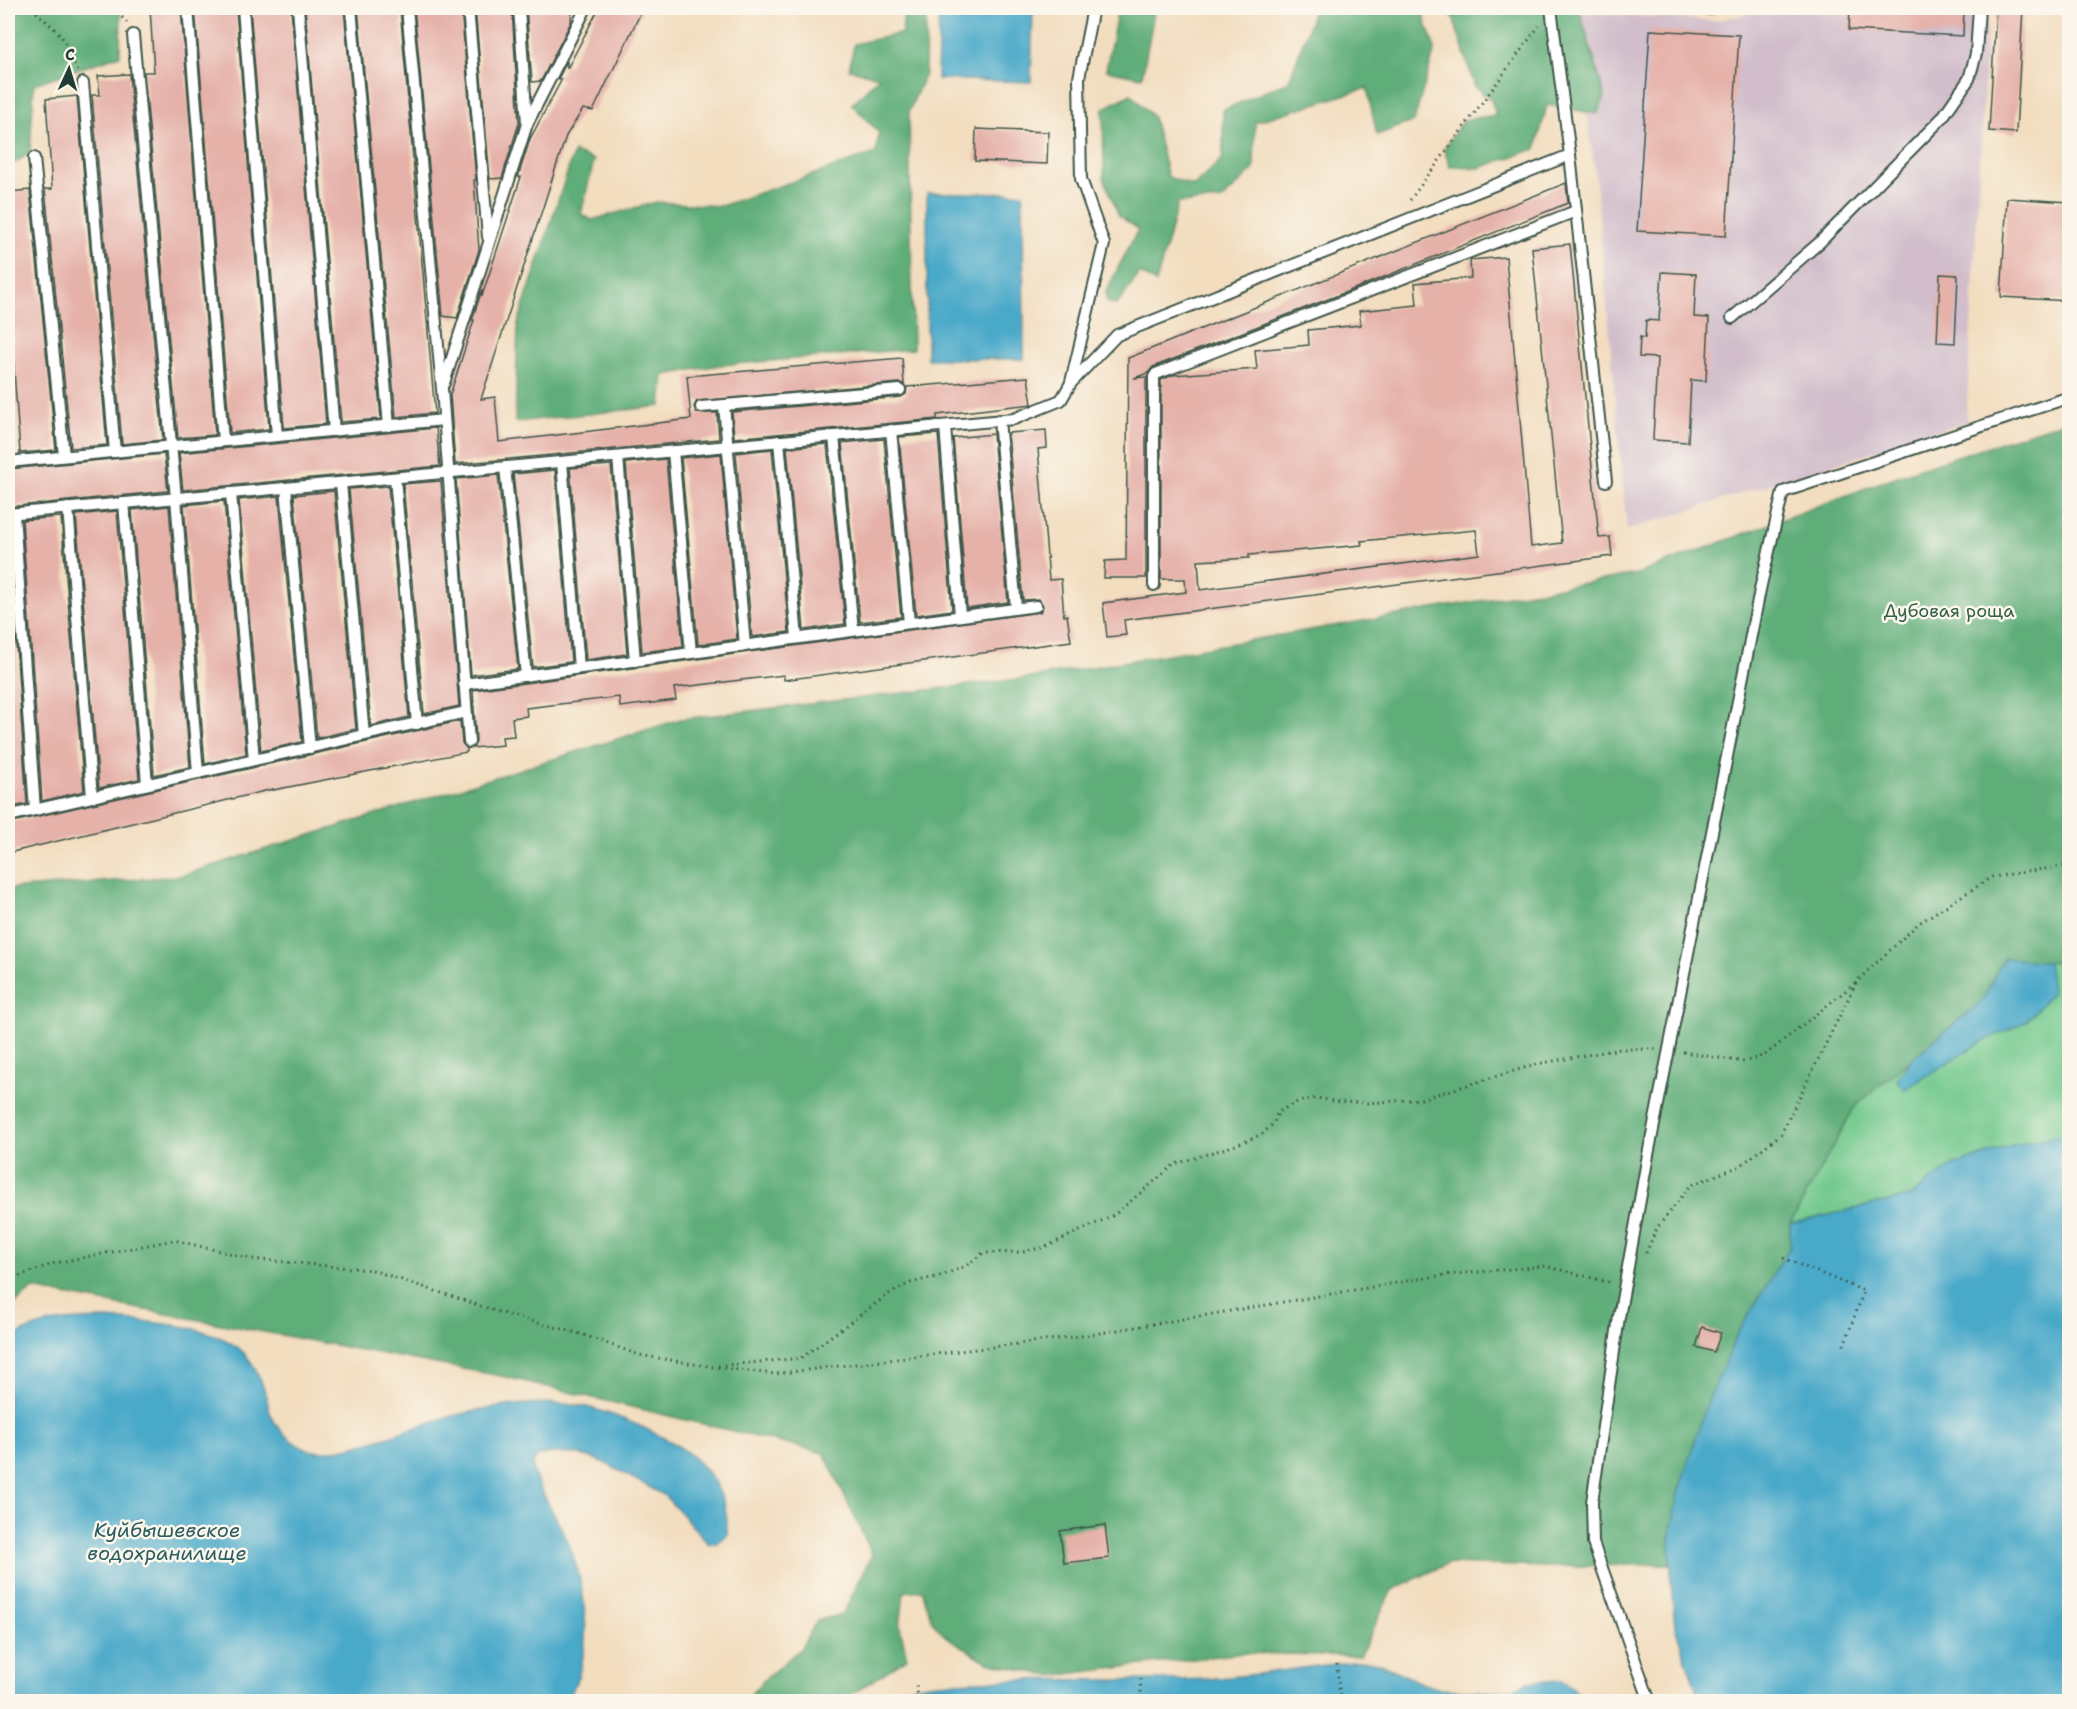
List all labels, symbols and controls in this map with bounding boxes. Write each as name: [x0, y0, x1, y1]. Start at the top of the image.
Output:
north arrow: [39, 39, 99, 99]
text: С: [64, 44, 76, 65]
park label: Дубовая роща: [1884, 599, 2014, 623]
water label: Куйбышевское водохранилище: [87, 1517, 247, 1566]

